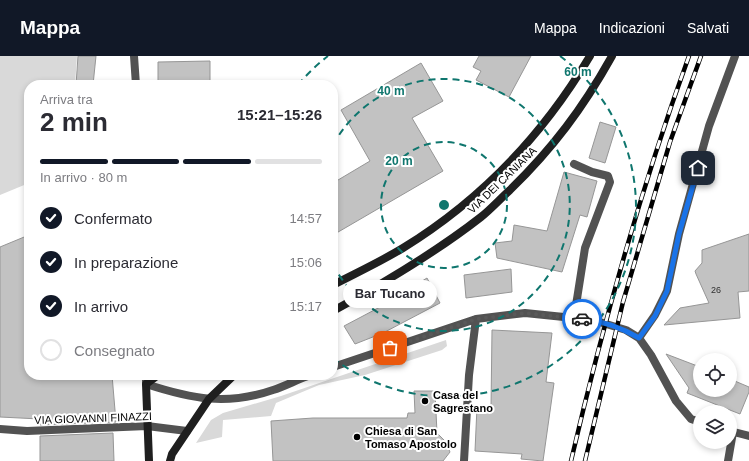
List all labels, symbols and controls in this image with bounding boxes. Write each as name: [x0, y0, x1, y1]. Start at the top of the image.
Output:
text: Mappa: [20, 17, 80, 38]
text: Mappa: [534, 20, 577, 36]
text: Indicazioni: [599, 20, 665, 36]
text: Salvati: [687, 20, 729, 36]
text: 60 m: [564, 65, 592, 79]
text: 40 m: [377, 84, 405, 98]
text: Arriva tra: [40, 92, 93, 107]
text: 15:21–15:26: [237, 106, 322, 123]
text: 2 min: [40, 107, 108, 137]
street label: VIA DEI CANIANA: [465, 144, 539, 216]
pin: [681, 151, 715, 185]
text: 20 m: [385, 154, 413, 168]
icon: home: [687, 157, 709, 179]
text: In arrivo · 80 m: [40, 170, 127, 185]
centre of rings: [437, 198, 451, 212]
icon: check: [40, 207, 62, 229]
text: Confermato: [74, 210, 152, 227]
text: 14:57: [289, 211, 322, 226]
icon: check: [40, 251, 62, 273]
text: In preparazione: [74, 254, 178, 271]
text: 15:06: [289, 255, 322, 270]
callout: Bar Tucano: [343, 280, 437, 308]
house number: 26: [711, 285, 721, 295]
text: Bar Tucano: [355, 286, 425, 301]
icon: check: [40, 295, 62, 317]
text: In arrivo: [74, 298, 128, 315]
text: 15:17: [289, 299, 322, 314]
courier: [562, 299, 602, 339]
icon: car: [571, 308, 593, 330]
pin: [373, 331, 407, 365]
icon: bag: [379, 337, 401, 359]
text: Consegnato: [74, 342, 155, 359]
map controls: [693, 353, 737, 449]
button: locate: [693, 353, 737, 397]
place label: Casa del Sagrestano: [433, 389, 493, 414]
marker: Casa del Sagrestano: [420, 396, 430, 406]
button: layers: [693, 405, 737, 449]
street label: VIA GIOVANNI FINAZZI: [34, 410, 152, 426]
place label: Chiesa di San Tomaso Apostolo: [365, 425, 457, 450]
marker: Chiesa di San Tomaso Apostolo: [352, 432, 362, 442]

